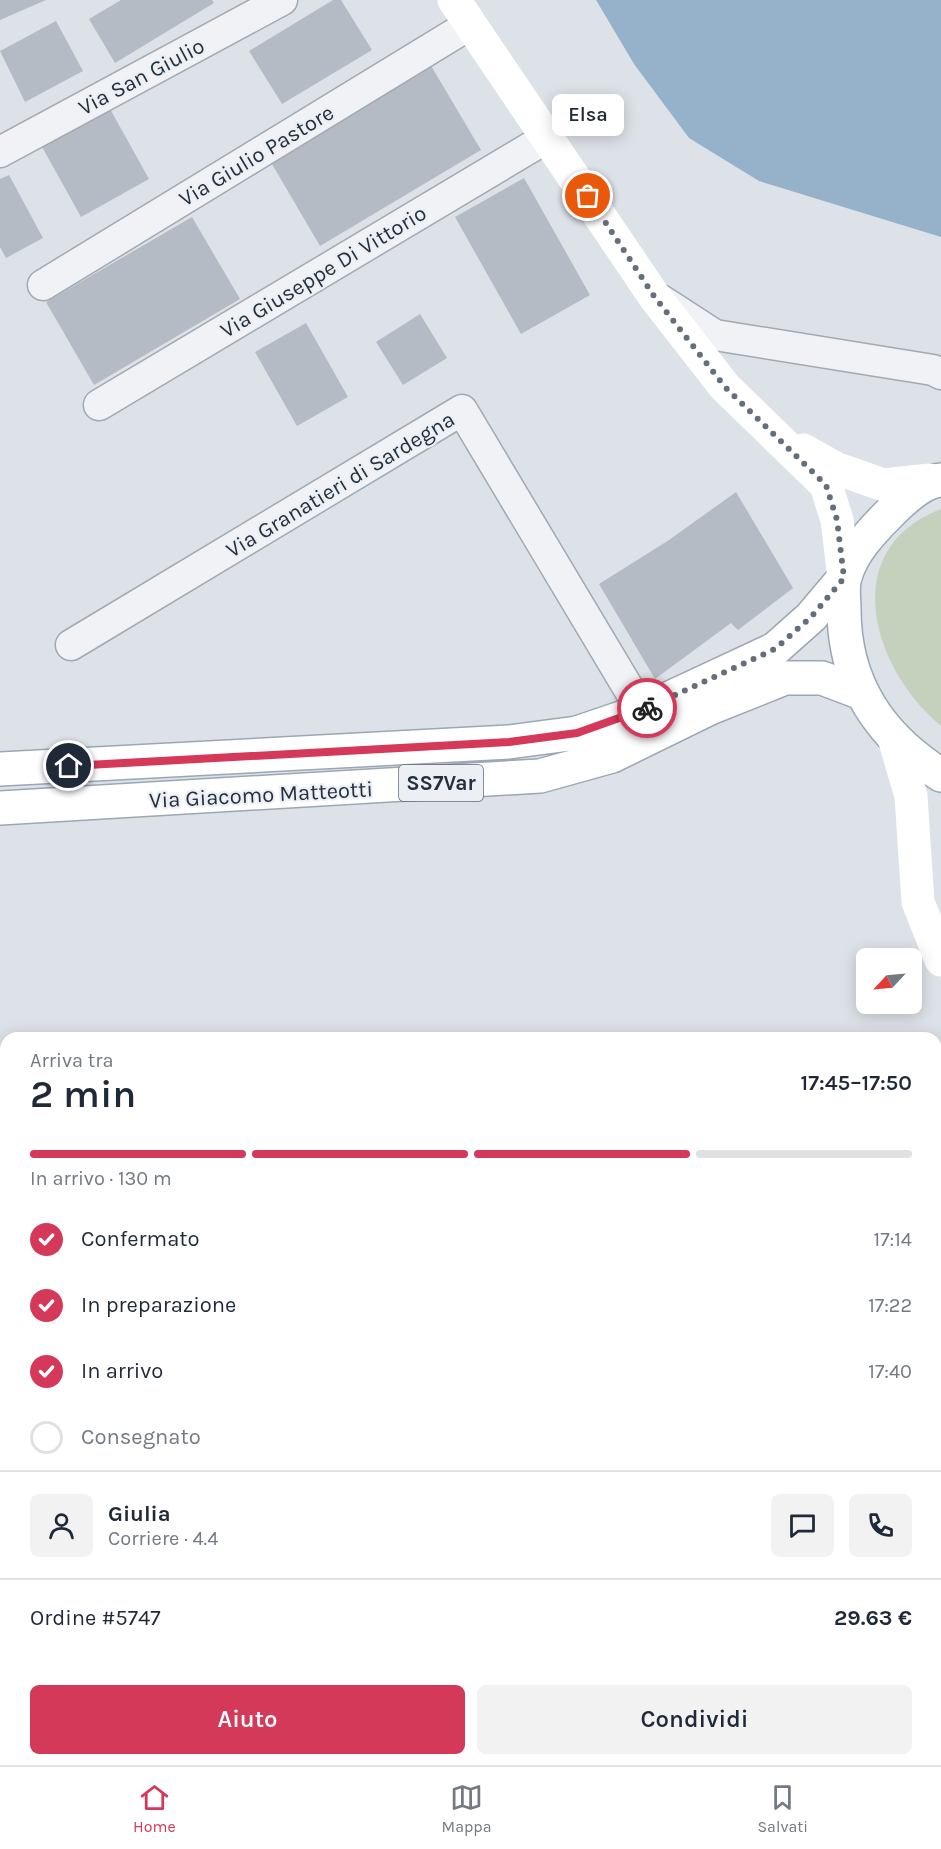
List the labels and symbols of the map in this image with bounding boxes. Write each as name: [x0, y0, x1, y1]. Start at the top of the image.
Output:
street label: Via San Giulio: [74, 33, 209, 121]
callout: Elsa: [552, 94, 624, 136]
street label: Via Giulio Pastore: [175, 99, 339, 212]
pin: [562, 170, 613, 221]
street label: Via Giuseppe Di Vittorio: [216, 200, 431, 344]
street label: Via Granatieri di Sardegna: [222, 406, 460, 563]
courier: [617, 678, 677, 738]
pin: [43, 740, 94, 791]
road number: SS7Var: [399, 765, 483, 801]
street label: Via Giacomo Matteotti: [149, 776, 374, 814]
north arrow: [856, 948, 922, 1014]

